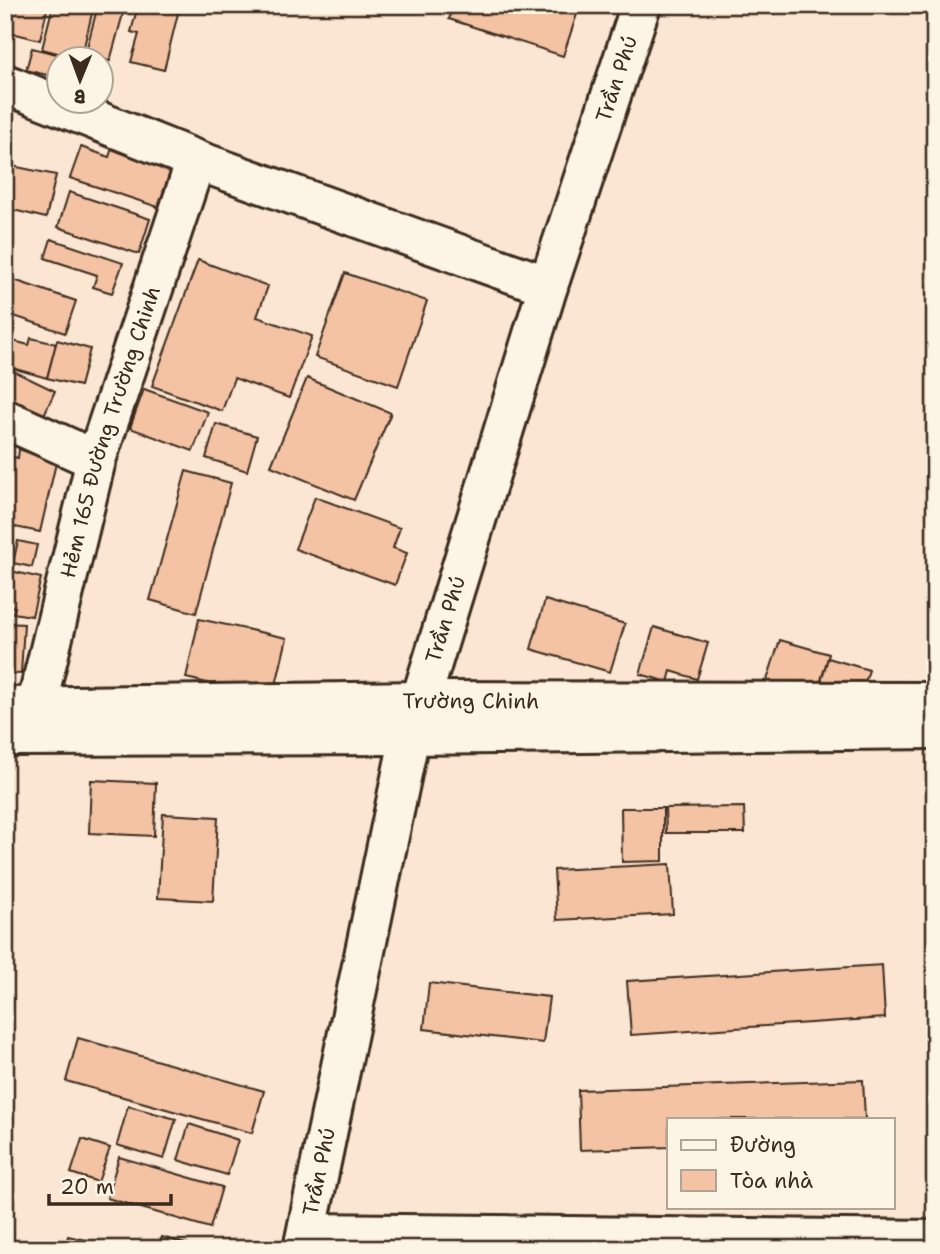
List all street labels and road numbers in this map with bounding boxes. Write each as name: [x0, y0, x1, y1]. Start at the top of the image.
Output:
street label: Trần Phú: [589, 32, 644, 126]
street label: Hẻm 165 Đường Trường Chinh: [54, 282, 167, 581]
street label: Trần Phú: [419, 573, 472, 666]
street label: Trường Chinh: [403, 687, 539, 715]
street label: Trần Phú: [296, 1125, 342, 1218]

